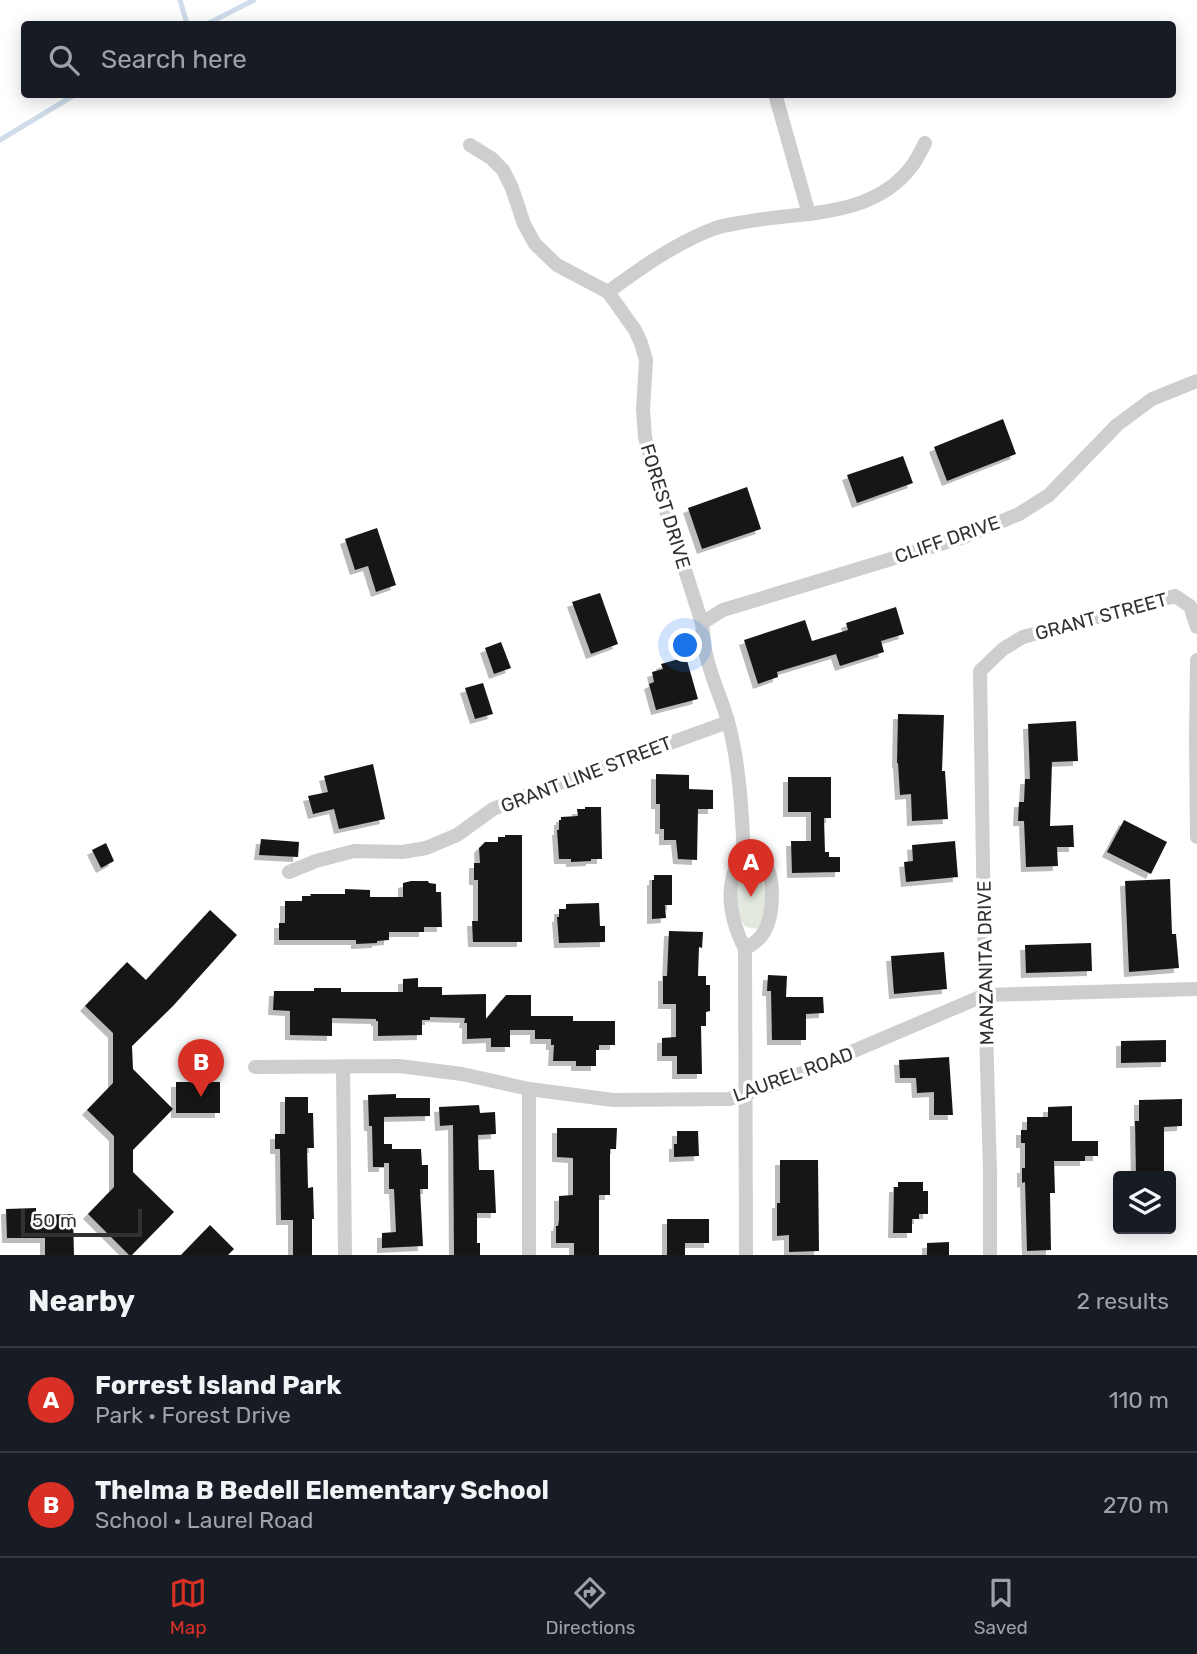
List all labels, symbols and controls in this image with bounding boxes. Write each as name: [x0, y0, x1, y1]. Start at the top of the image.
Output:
search box: [21, 21, 1176, 98]
icon: search: [45, 41, 83, 79]
text: Search here: [101, 44, 247, 75]
street label: FOREST DRIVE: [636, 441, 695, 571]
street label: CLIFF DRIVE: [892, 511, 1003, 568]
street label: GRANT STREET: [1033, 588, 1170, 645]
your location: [668, 628, 702, 662]
street label: GRANT LINE STREET: [498, 731, 675, 818]
pin: A: [728, 839, 774, 897]
street label: MANZANITA DRIVE: [973, 880, 998, 1046]
pin: B: [178, 1039, 224, 1097]
street label: LAUREL ROAD: [730, 1042, 856, 1107]
map controls: [1113, 1171, 1176, 1234]
button: layers: [1113, 1171, 1176, 1234]
scale bar: [21, 1206, 142, 1238]
text: 50 m: [32, 1209, 77, 1232]
text: Nearby: [28, 1283, 135, 1319]
text: 2 results: [1077, 1287, 1169, 1315]
text: Forrest Island Park: [95, 1370, 342, 1401]
text: A: [43, 1386, 59, 1414]
text: 110 m: [1109, 1386, 1169, 1414]
text: Park · Forest Drive: [95, 1401, 291, 1429]
text: Thelma B Bedell Elementary School: [95, 1475, 549, 1506]
text: B: [43, 1491, 59, 1519]
text: 270 m: [1103, 1491, 1169, 1519]
text: School · Laurel Road: [95, 1506, 313, 1534]
tab: Map: [169, 1574, 207, 1639]
tab: Directions: [545, 1574, 635, 1639]
tab: Saved: [974, 1574, 1028, 1639]

